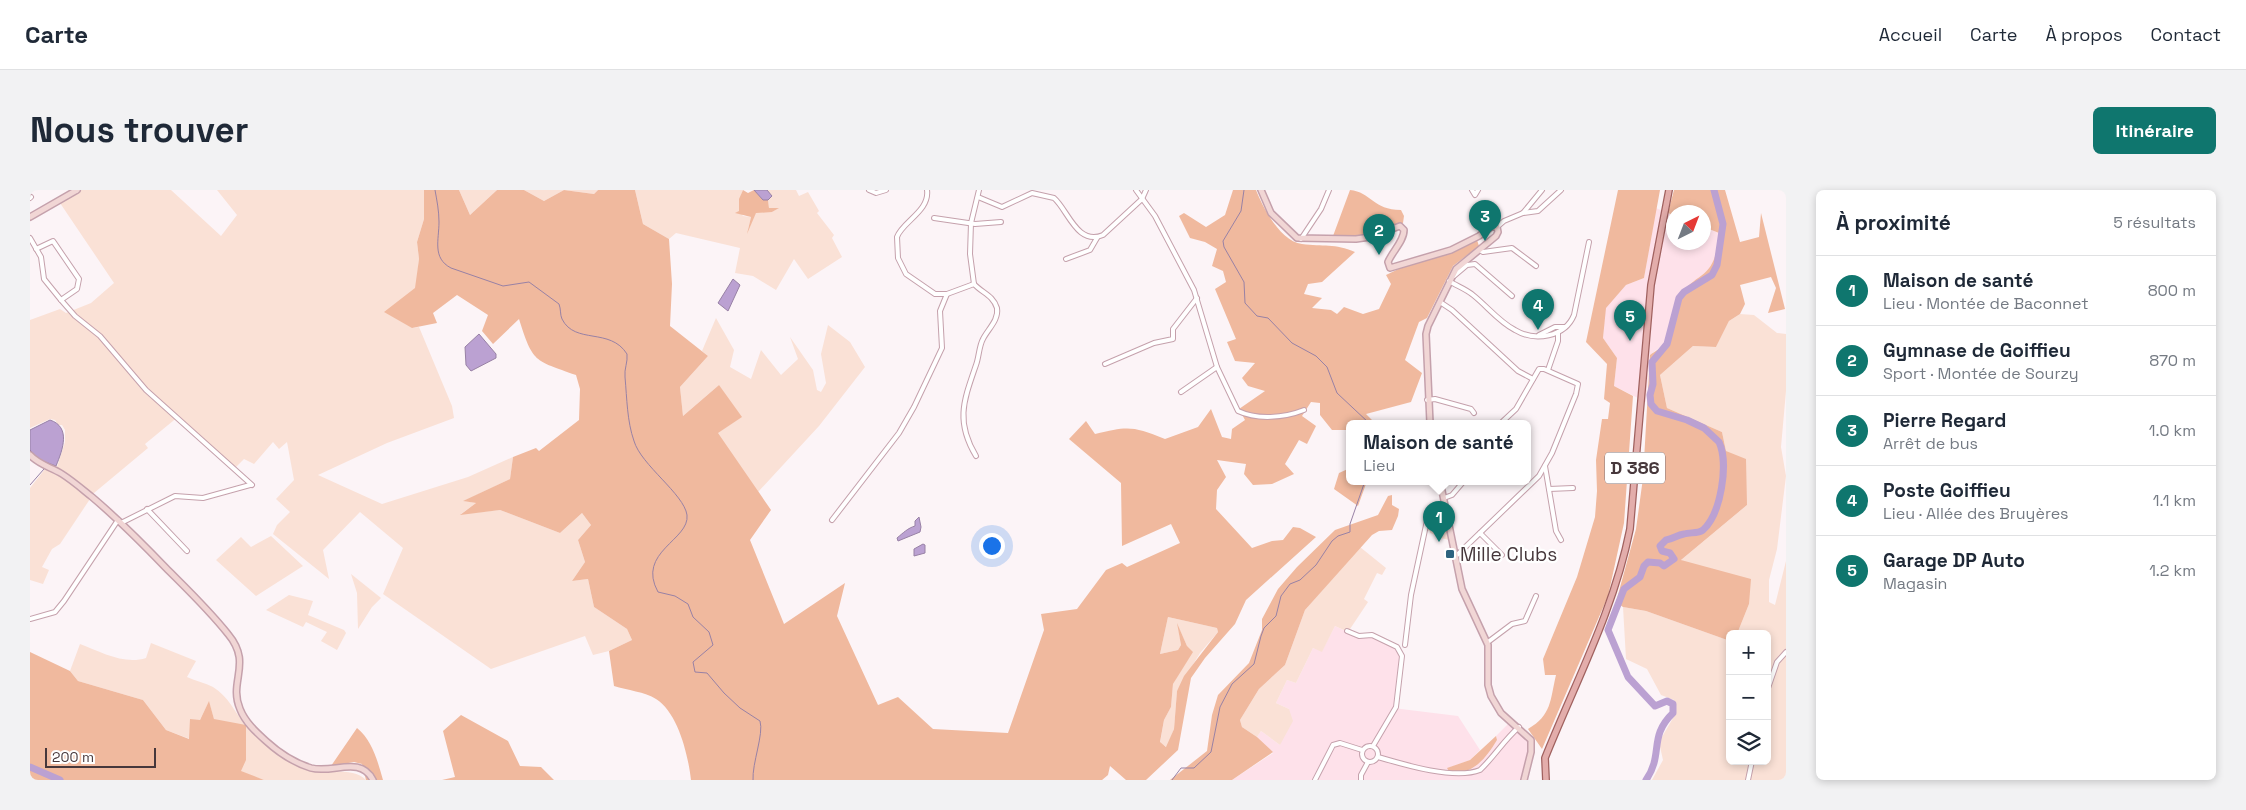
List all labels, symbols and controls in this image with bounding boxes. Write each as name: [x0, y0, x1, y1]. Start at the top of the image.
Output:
text: Carte: [25, 19, 88, 50]
text: Accueil: [1879, 23, 1942, 46]
text: Carte: [1970, 23, 2017, 46]
text: À propos: [2045, 23, 2123, 46]
text: Contact: [2151, 23, 2221, 46]
button: Itinéraire: [2093, 107, 2216, 154]
text: Nous trouver: [30, 108, 249, 152]
pin: 3: [1469, 200, 1501, 241]
north arrow: [1666, 205, 1711, 250]
text: À proximité: [1836, 209, 1951, 236]
text: 5 résultats: [2113, 212, 2196, 233]
pin: 2: [1363, 214, 1395, 255]
text: Maison de santé: [1883, 268, 2033, 293]
text: 1: [1848, 280, 1856, 301]
text: 800 m: [2148, 280, 2196, 301]
pin: 4: [1522, 289, 1554, 330]
text: Lieu · Montée de Baconnet: [1883, 293, 2089, 314]
pin: 5: [1614, 300, 1646, 341]
text: Gymnase de Goiffieu: [1883, 338, 2071, 363]
text: 2: [1847, 350, 1857, 371]
text: 870 m: [2149, 350, 2196, 371]
text: Sport · Montée de Sourzy: [1883, 363, 2079, 384]
text: Pierre Regard: [1883, 408, 2006, 433]
popup: [1346, 420, 1531, 485]
text: 3: [1847, 420, 1857, 441]
text: 1.0 km: [2149, 420, 2196, 441]
text: Maison de santé: [1363, 430, 1514, 455]
text: Arrêt de bus: [1883, 433, 1978, 454]
road number: D 386: [1605, 452, 1665, 484]
text: Lieu: [1363, 455, 1395, 476]
text: Poste Goiffieu: [1883, 478, 2011, 503]
text: 4: [1847, 490, 1857, 511]
text: 1.1 km: [2153, 490, 2196, 511]
pin: 1: [1423, 501, 1455, 542]
text: Lieu · Allée des Bruyères: [1883, 503, 2069, 524]
your location: [979, 533, 1005, 559]
place label: Mille Clubs: [1460, 542, 1557, 567]
marker: Mille Clubs: [1444, 548, 1456, 560]
text: Garage DP Auto: [1883, 548, 2025, 573]
text: 5: [1847, 560, 1857, 581]
text: 1.2 km: [2149, 560, 2196, 581]
text: Magasin: [1883, 573, 1947, 594]
map controls: [1726, 630, 1771, 765]
button: +: [1726, 630, 1771, 675]
button: −: [1726, 675, 1771, 720]
button: layers: [1726, 720, 1771, 765]
scale bar: [45, 745, 156, 768]
text: 200 m: [52, 748, 94, 766]

